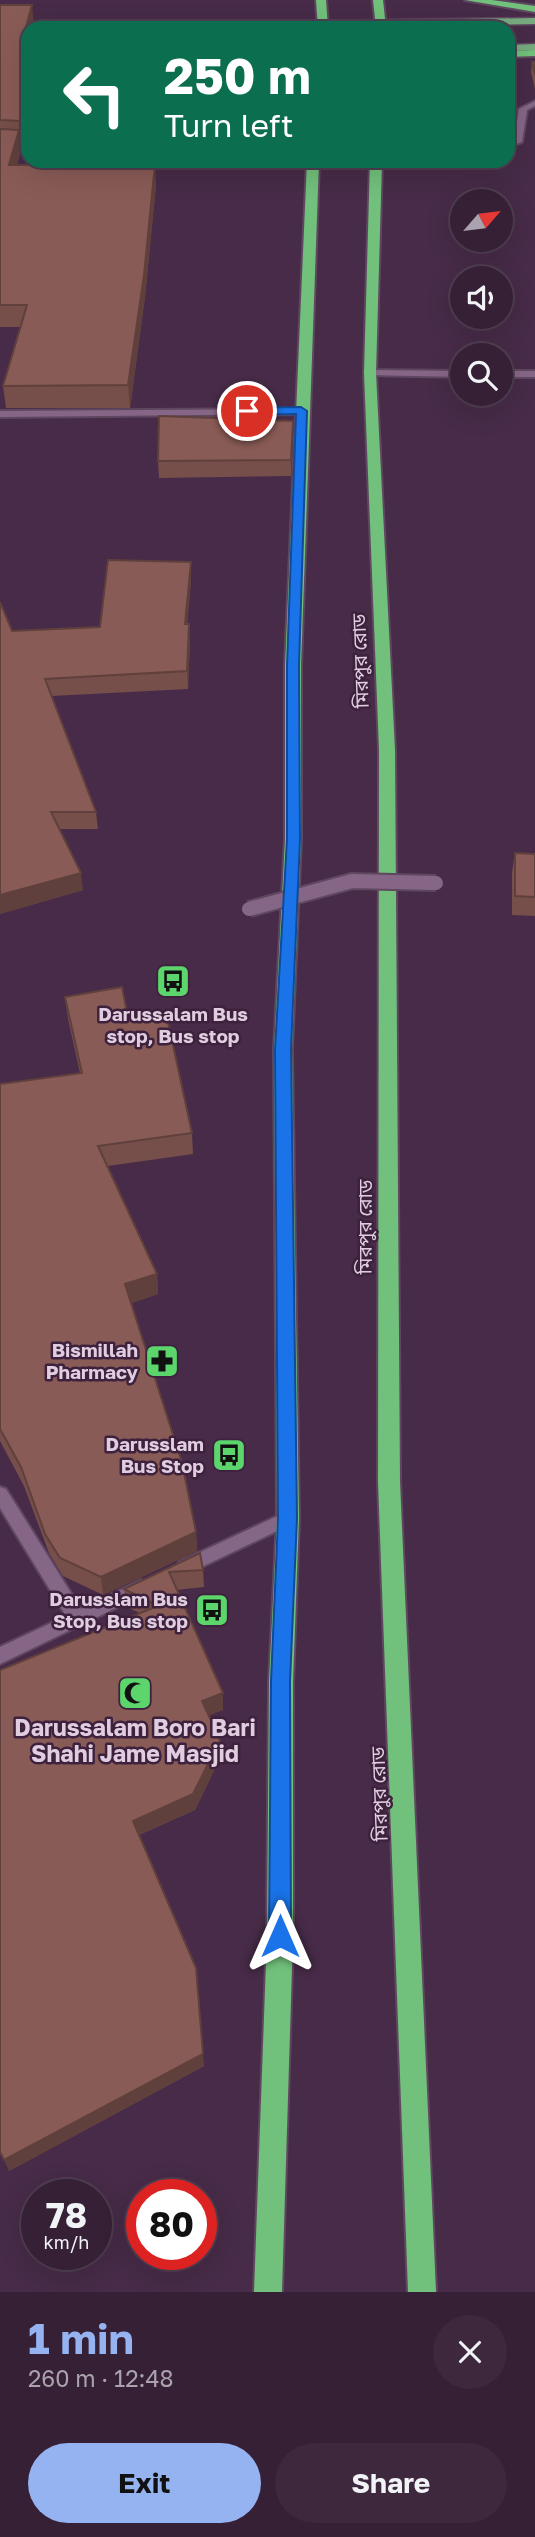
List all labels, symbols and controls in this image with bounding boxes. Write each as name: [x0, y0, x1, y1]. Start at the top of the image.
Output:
text: 250 m: [164, 46, 311, 105]
icon: left: [49, 49, 140, 140]
text: Turn left: [164, 106, 293, 144]
north arrow: [450, 189, 513, 252]
map controls: [450, 189, 513, 406]
button: sound: [450, 266, 513, 329]
button: search: [450, 343, 513, 406]
pin: [217, 381, 277, 441]
icon: arrive: [228, 392, 266, 430]
street label: মিরপুর রোড: [346, 613, 374, 710]
bus stop icon: Darussalam Bus stop, Bus stop: [154, 962, 192, 1000]
place label: Darussalam Bus stop, Bus stop: [98, 1002, 248, 1047]
street label: মিরপুর রোড: [353, 1179, 377, 1275]
place label: Bismillah Pharmacy: [46, 1338, 139, 1383]
pharmacy icon: Bismillah Pharmacy: [143, 1342, 181, 1380]
place label: Darusslam Bus Stop: [105, 1432, 204, 1477]
bus stop icon: Darusslam Bus Stop: [210, 1436, 248, 1474]
place label: Darusslam Bus Stop, Bus stop: [49, 1587, 188, 1632]
bus stop icon: Darusslam Bus Stop, Bus stop: [193, 1591, 231, 1629]
mosque icon: Darussalam Boro Bari Shahi Jame Masjid: [116, 1674, 154, 1712]
place label: Darussalam Boro Bari Shahi Jame Masjid: [14, 1713, 256, 1767]
street label: মিরপুর রোড: [365, 1746, 393, 1843]
position arrow: [243, 1899, 317, 1973]
speed limit sign: 80: [126, 2179, 217, 2270]
text: 78: [46, 2194, 87, 2236]
text: km/h: [44, 2231, 89, 2253]
text: 1 min: [28, 2313, 134, 2363]
button: close: [433, 2315, 507, 2389]
text: 260 m · 12:48: [28, 2364, 173, 2392]
button: Exit: [28, 2443, 261, 2523]
button: Share: [275, 2443, 507, 2523]

